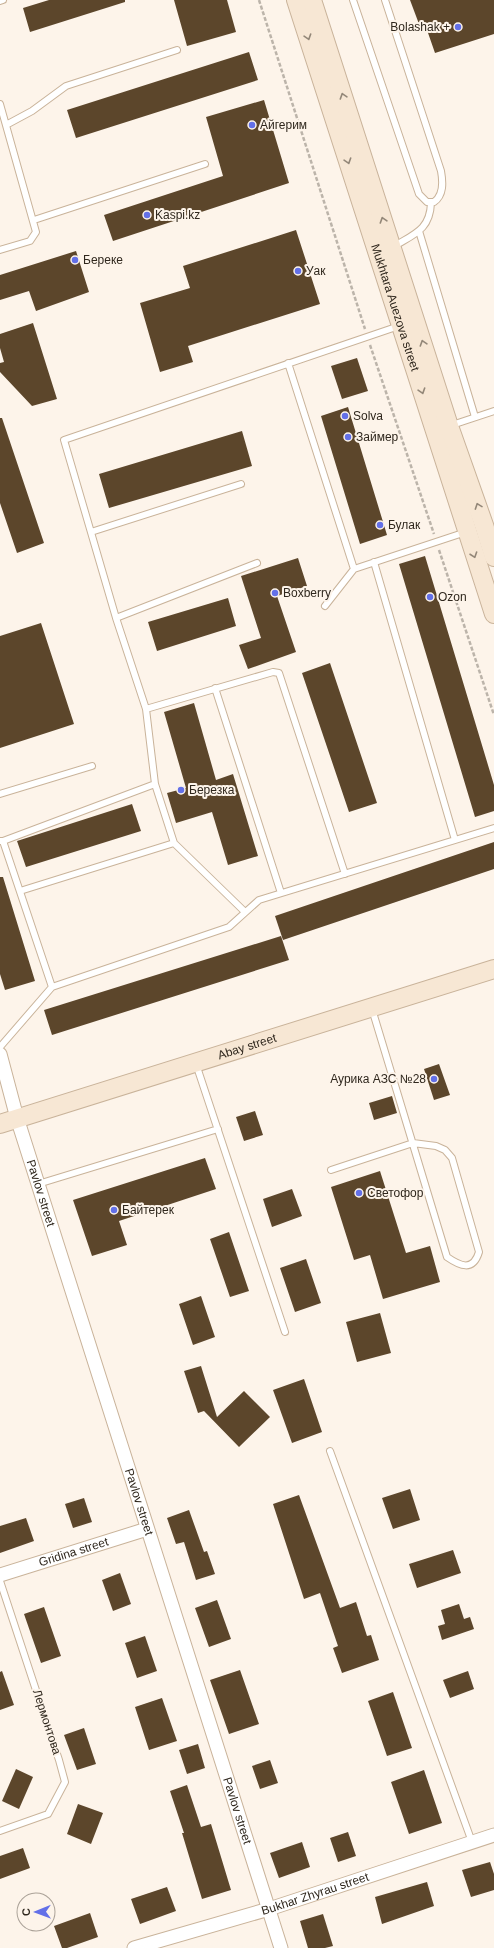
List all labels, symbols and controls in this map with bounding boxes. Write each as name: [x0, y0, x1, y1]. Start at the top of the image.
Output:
place label: Bolashak +: [390, 20, 450, 34]
marker: Bolashak +: [453, 22, 463, 32]
one-way arrow: [303, 33, 311, 40]
one-way arrow: [339, 93, 348, 100]
place label: Айгерим: [260, 118, 307, 132]
marker: Айгерим: [247, 120, 257, 130]
one-way arrow: [343, 157, 351, 164]
place label: Kaspi.kz: [155, 208, 200, 222]
marker: Kaspi.kz: [142, 210, 152, 220]
one-way arrow: [379, 216, 388, 223]
street label: Mukhtara Auezova street: [368, 242, 422, 373]
place label: Береке: [83, 253, 123, 267]
marker: Береке: [70, 255, 80, 265]
place label: Уак: [306, 264, 326, 278]
marker: Уак: [293, 266, 303, 276]
one-way arrow: [419, 340, 427, 347]
one-way arrow: [417, 387, 426, 394]
place label: Solva: [353, 409, 383, 423]
marker: Solva: [340, 411, 350, 421]
place label: Займер: [356, 430, 399, 444]
marker: Займер: [343, 432, 353, 442]
one-way arrow: [474, 503, 483, 510]
place label: Булак: [388, 518, 421, 532]
marker: Булак: [375, 520, 385, 530]
one-way arrow: [470, 551, 478, 558]
place label: Boxberry: [283, 586, 331, 600]
marker: Boxberry: [270, 588, 280, 598]
place label: Ozon: [438, 590, 467, 604]
marker: Ozon: [425, 592, 435, 602]
place label: Березка: [189, 783, 235, 797]
marker: Березка: [176, 785, 186, 795]
street label: Abay street: [216, 1030, 279, 1062]
place label: Аурика АЗС №28: [330, 1072, 426, 1086]
marker: Аурика АЗС №28: [429, 1074, 439, 1084]
street label: Pavlov street: [24, 1158, 58, 1229]
place label: Светофор: [367, 1186, 424, 1200]
marker: Светофор: [354, 1188, 364, 1198]
place label: Байтерек: [122, 1203, 175, 1217]
marker: Байтерек: [109, 1205, 119, 1215]
street label: Pavlov street: [122, 1467, 156, 1538]
street label: Gridina street: [37, 1534, 111, 1569]
street label: Лермонтова: [30, 1688, 64, 1757]
street label: Pavlov street: [220, 1775, 255, 1846]
street label: Bukhar Zhyrau street: [260, 1869, 371, 1918]
north arrow: [16, 1892, 56, 1932]
text: С: [20, 1908, 32, 1916]

